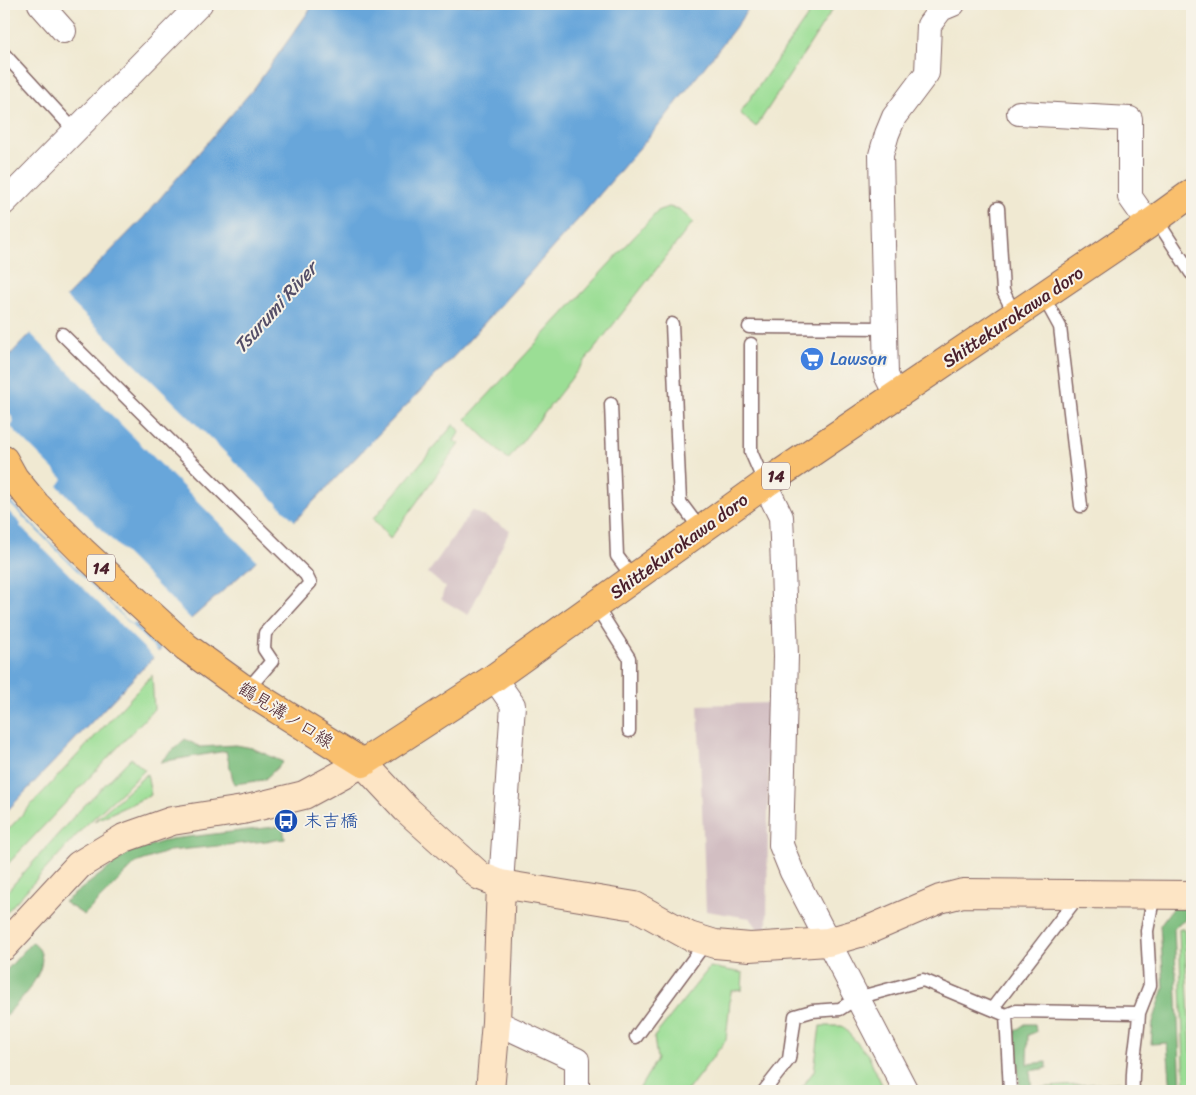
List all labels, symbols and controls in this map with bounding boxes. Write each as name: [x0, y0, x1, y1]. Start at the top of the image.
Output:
water label: Tsurumi River: [225, 252, 328, 361]
street label: Shittekurokawa doro: [935, 257, 1091, 377]
place label: Lawson: [830, 343, 887, 375]
supermarket icon: Lawson: [799, 346, 825, 372]
road number: 14: [762, 462, 790, 490]
street label: Shittekurokawa doro: [603, 484, 755, 608]
road number: 14: [87, 554, 115, 582]
street label: 鶴見溝ノ口線: [232, 673, 340, 757]
place label: 末吉橋: [304, 805, 358, 837]
bus stop icon: 末吉橋: [273, 808, 299, 834]

